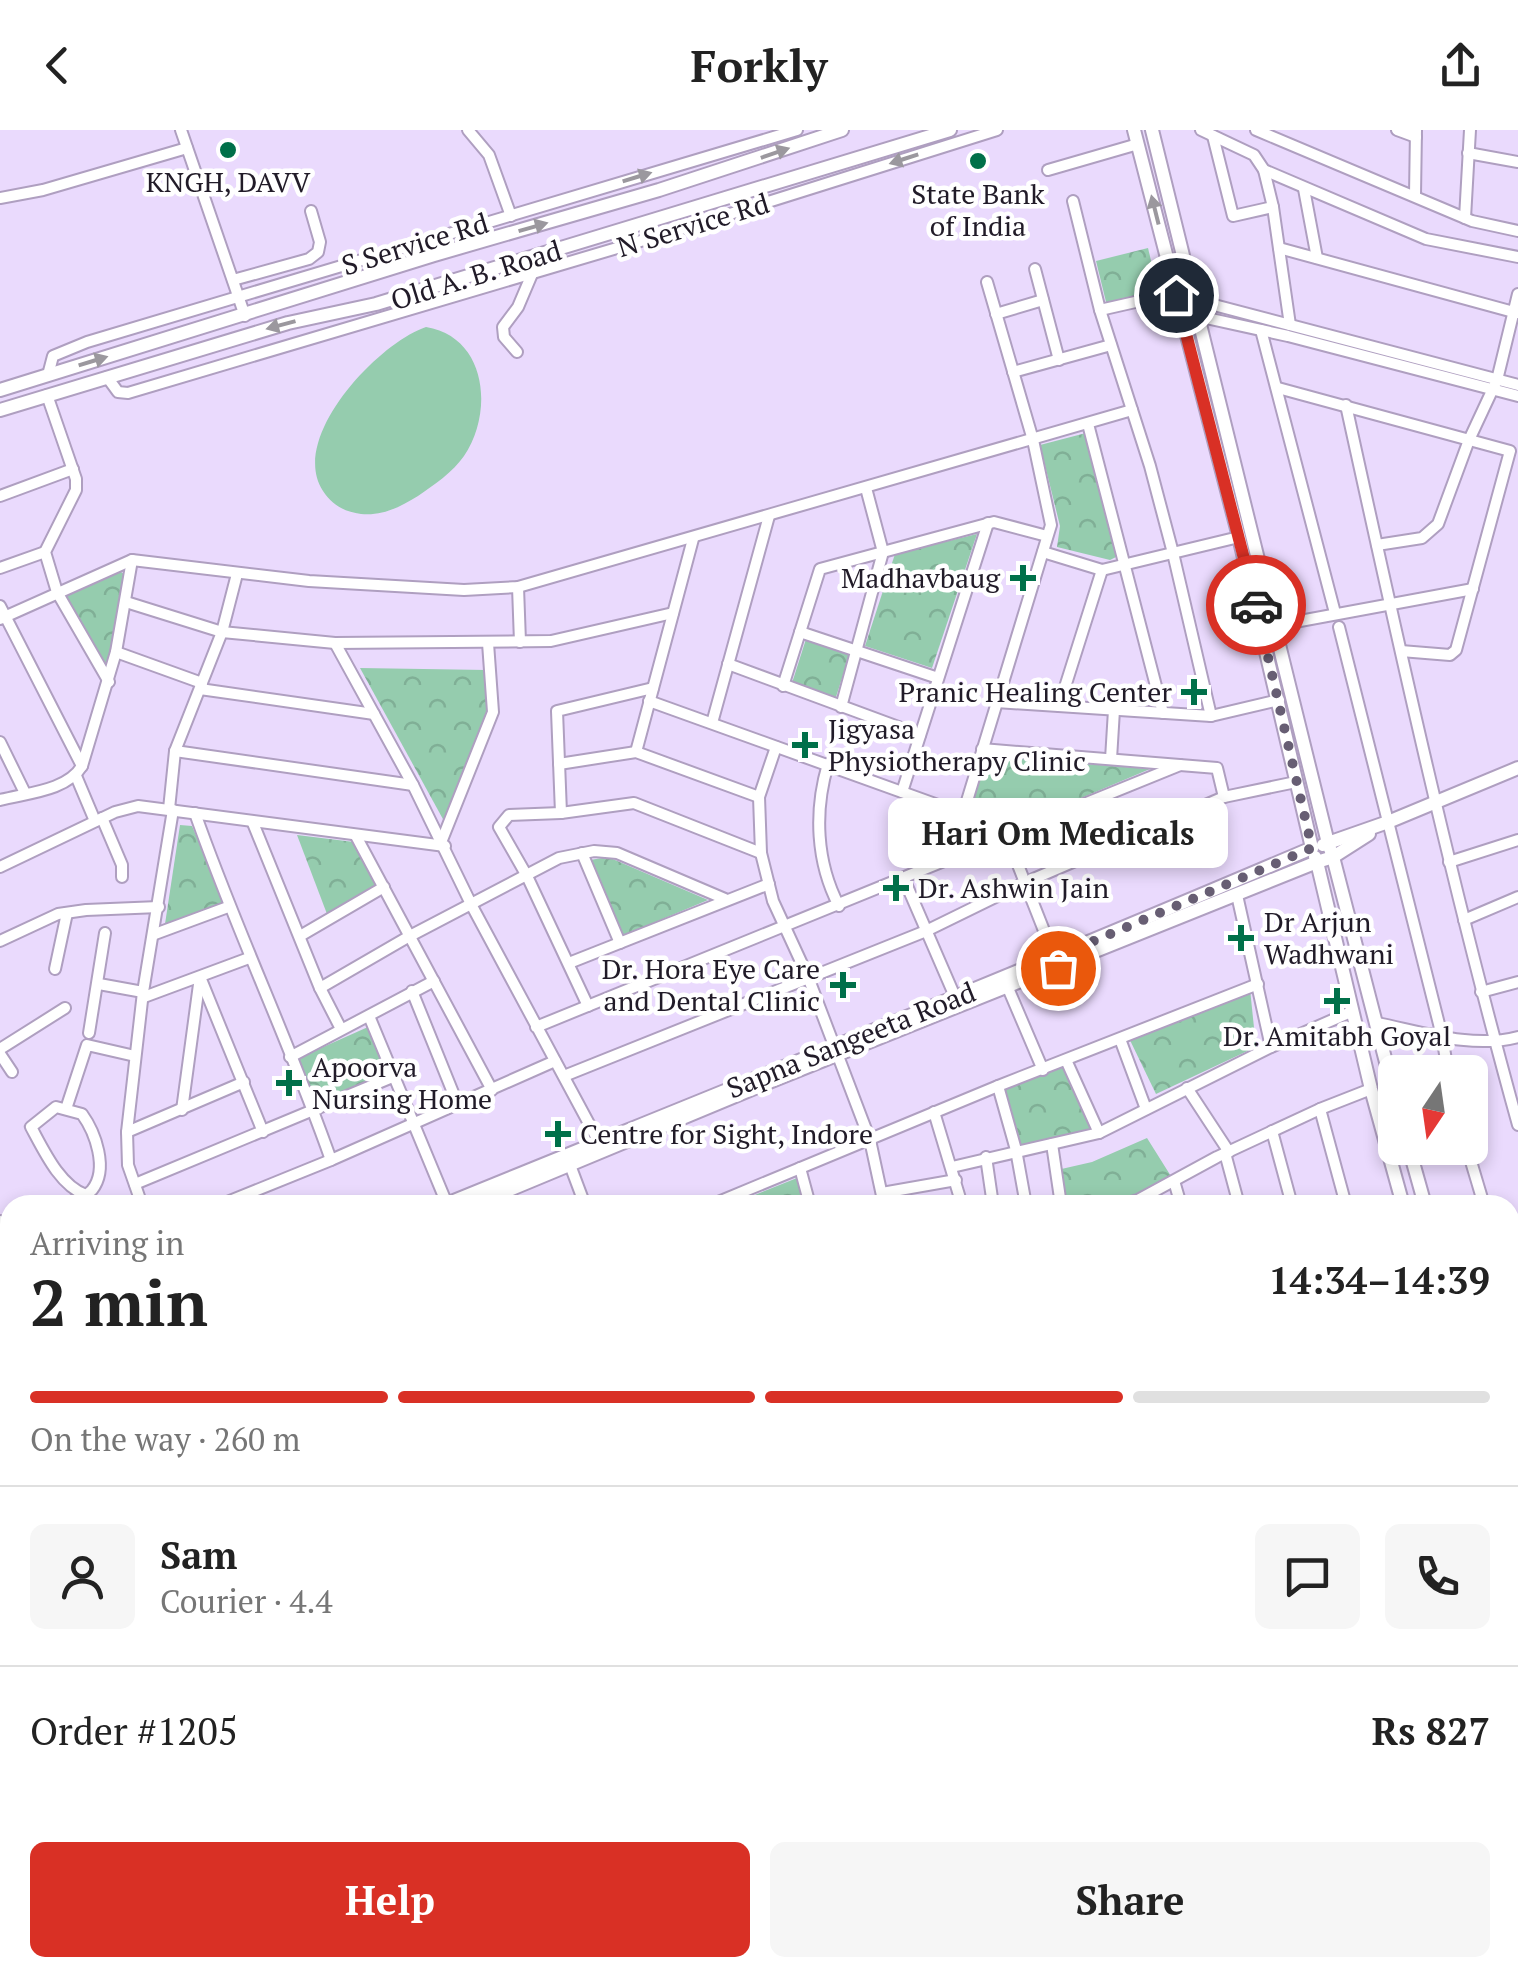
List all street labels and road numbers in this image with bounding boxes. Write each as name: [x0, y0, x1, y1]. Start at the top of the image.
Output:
street label: N Service Rd: [612, 184, 773, 265]
street label: S Service Rd: [337, 204, 493, 283]
street label: Old A. B. Road: [386, 231, 566, 318]
street label: Sapna Sangeeta Road: [721, 973, 981, 1106]

